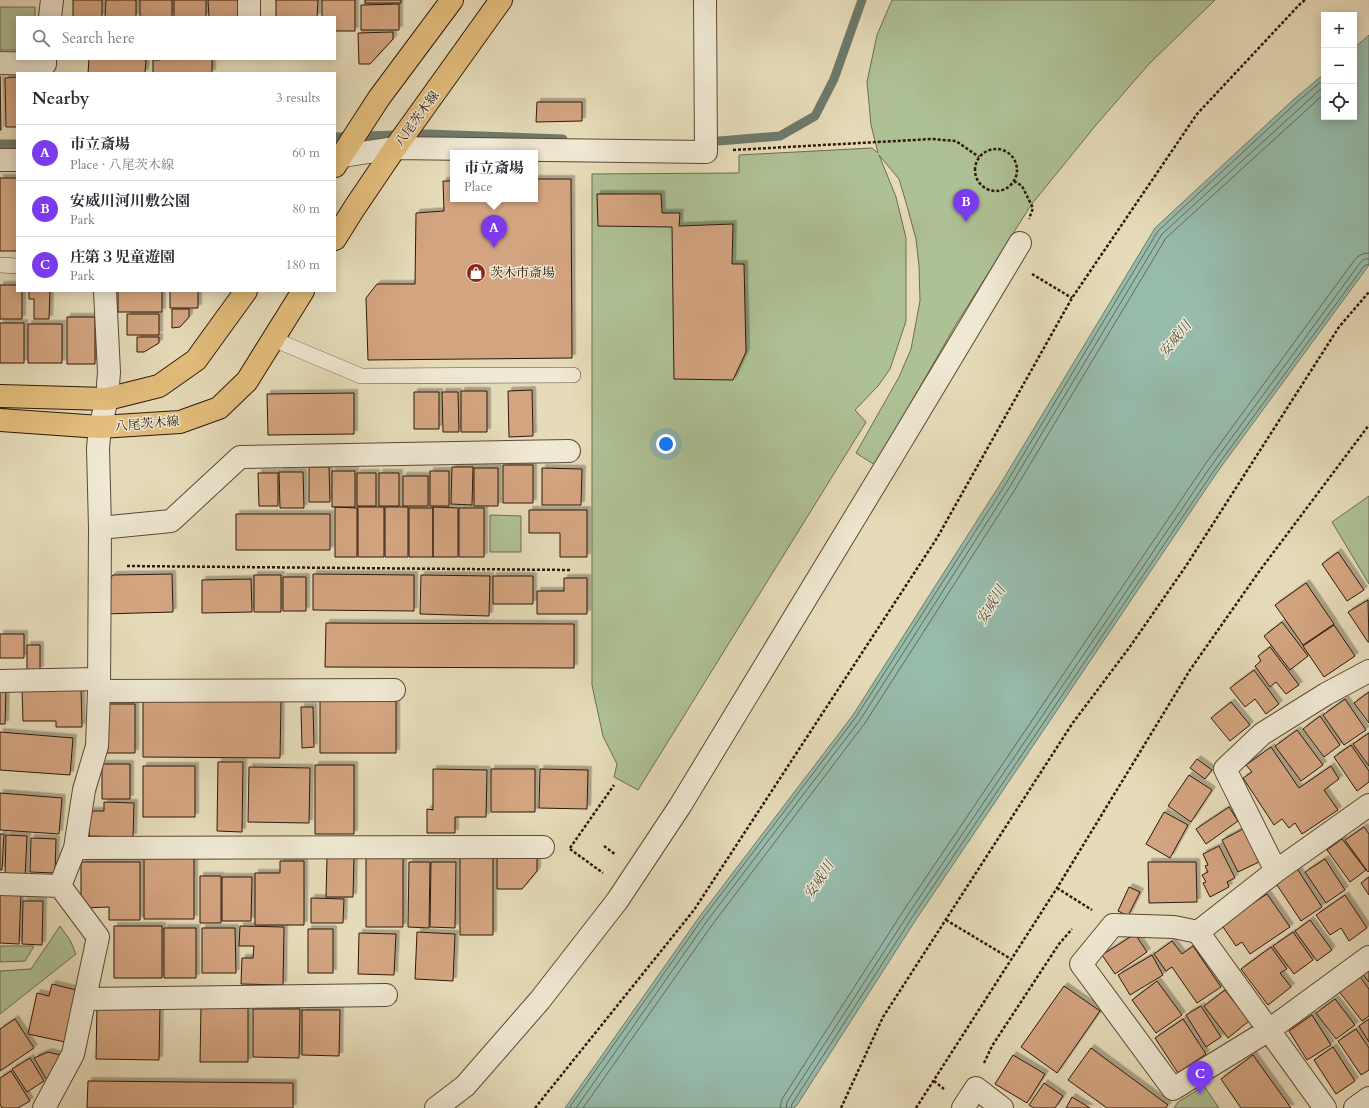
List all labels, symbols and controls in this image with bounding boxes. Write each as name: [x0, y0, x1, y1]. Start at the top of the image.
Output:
map controls: [1321, 12, 1357, 120]
button: +: [1321, 12, 1357, 48]
search box: [16, 16, 336, 60]
icon: search: [30, 27, 52, 49]
text: Search here: [62, 28, 135, 48]
button: −: [1321, 48, 1357, 84]
button: locate: [1321, 84, 1357, 120]
text: Nearby: [32, 87, 89, 110]
street label: 八尾茨木線: [391, 87, 443, 151]
text: 3 results: [276, 89, 320, 107]
text: 市立斎場: [70, 134, 130, 154]
text: A: [40, 144, 50, 162]
text: 60 m: [292, 144, 320, 162]
popup: [450, 150, 538, 202]
text: Place · 八尾茨木線: [70, 156, 174, 174]
text: 市立斎場: [464, 158, 524, 178]
text: Place: [464, 178, 492, 196]
pin: B: [953, 189, 979, 222]
text: 安威川河川敷公園: [70, 191, 190, 211]
text: B: [40, 200, 50, 218]
text: 80 m: [292, 200, 320, 218]
text: Park: [70, 211, 95, 229]
pin: A: [481, 215, 507, 248]
text: 庄第３児童遊園: [70, 247, 175, 267]
text: C: [40, 256, 50, 274]
text: 180 m: [286, 256, 320, 274]
shop icon: 茨木市斎場: [465, 262, 487, 284]
place label: 茨木市斎場: [490, 264, 555, 282]
text: Park: [70, 267, 95, 285]
water label: 安威川: [1154, 315, 1197, 361]
street label: 八尾茨木線: [114, 412, 180, 436]
your location: [656, 434, 676, 454]
water label: 安威川: [972, 580, 1011, 628]
water label: 安威川: [800, 856, 839, 903]
pin: C: [1187, 1061, 1213, 1094]

